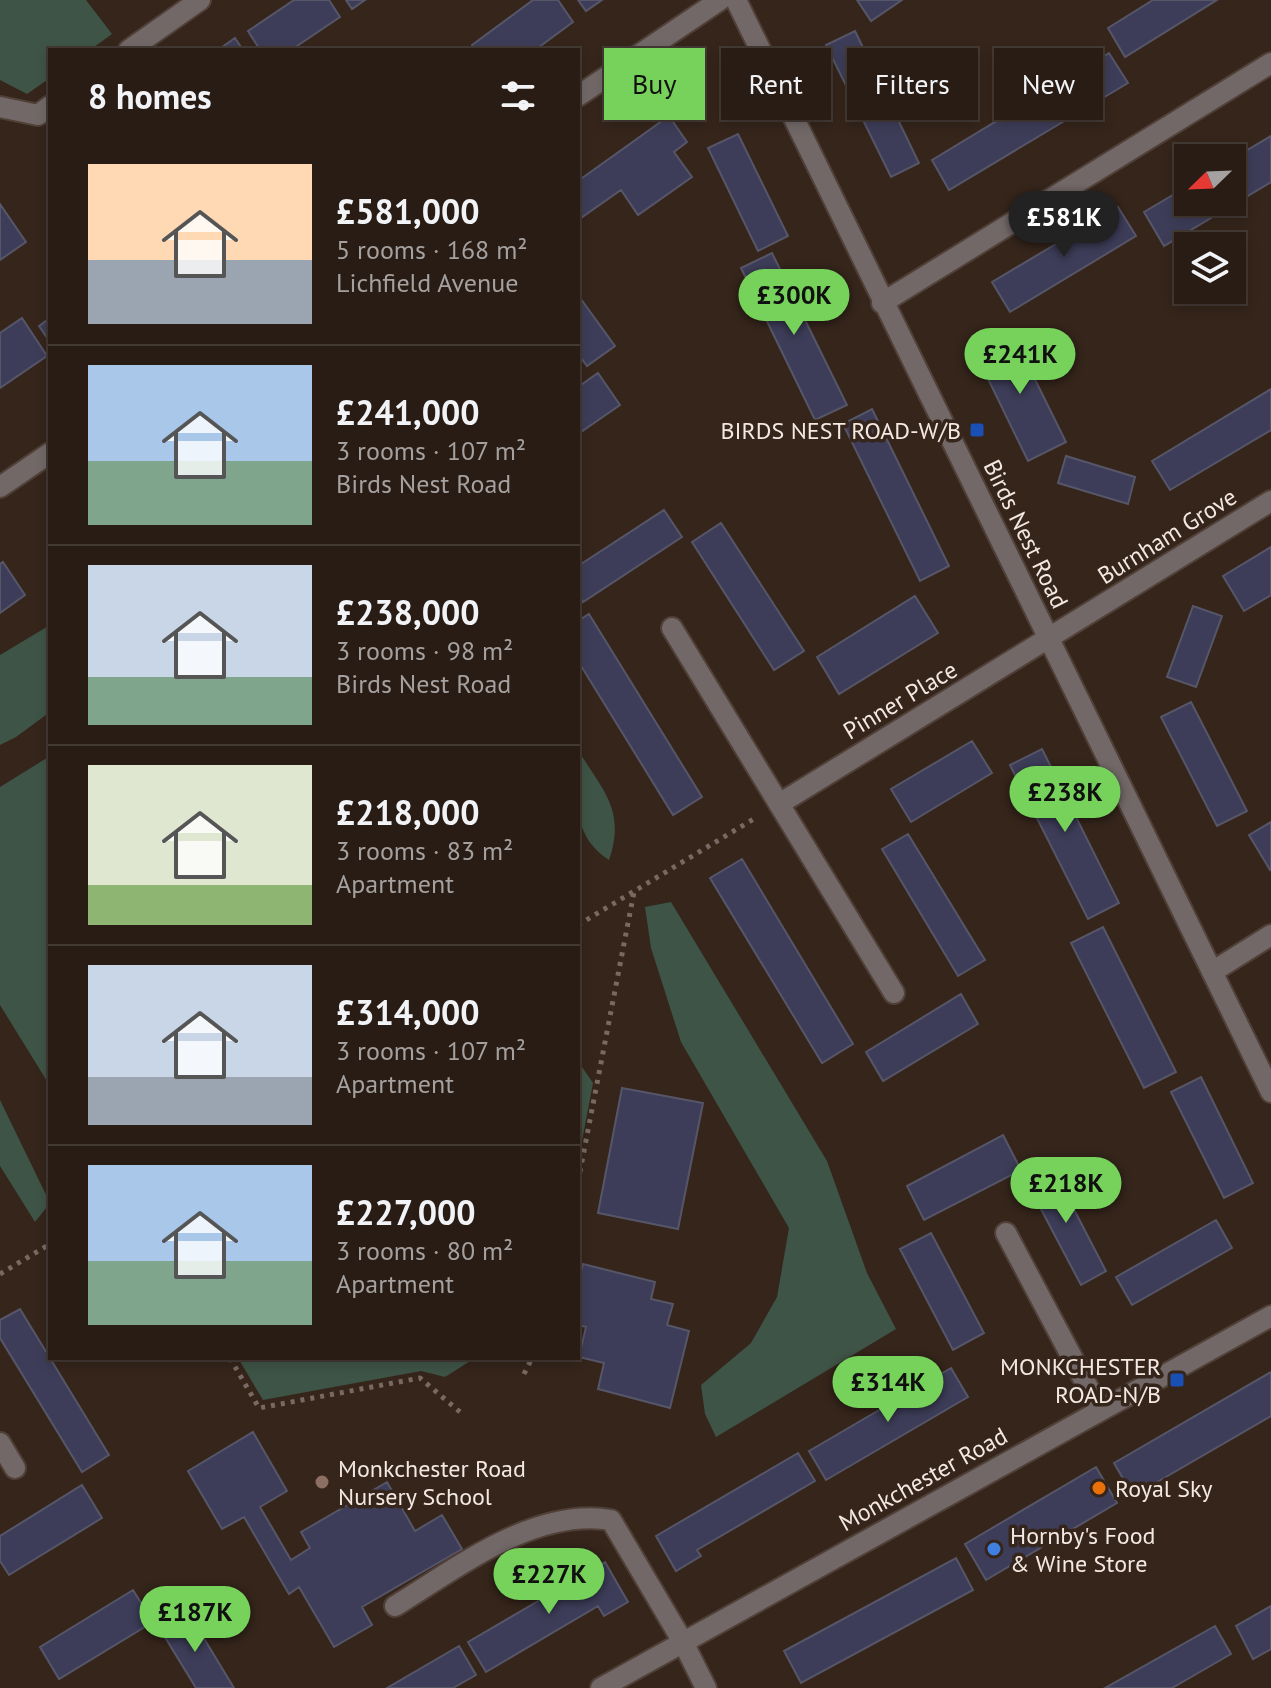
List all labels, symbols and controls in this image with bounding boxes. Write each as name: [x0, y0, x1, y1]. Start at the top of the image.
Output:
chip: Buy: [604, 48, 705, 120]
chip: Rent: [721, 48, 831, 120]
chip: Filters: [847, 48, 978, 120]
chip: New: [994, 48, 1103, 120]
text: 8 homes: [88, 74, 212, 118]
icon: filters: [496, 74, 540, 118]
north arrow: [1174, 144, 1246, 216]
map controls: [1174, 144, 1246, 304]
text: £581,000: [336, 189, 480, 233]
pin: £581K: [1008, 191, 1120, 259]
icon: home: [152, 196, 248, 292]
text: £581K: [1026, 200, 1102, 233]
button: layers: [1174, 232, 1246, 304]
text: 5 rooms · 168 m²: [336, 233, 528, 266]
text: Lichfield Avenue: [336, 266, 519, 299]
pin: £300K: [738, 269, 850, 337]
text: £300K: [756, 278, 832, 311]
pin: £241K: [964, 328, 1076, 396]
text: £241K: [982, 337, 1058, 370]
text: £241,000: [336, 390, 480, 434]
icon: home: [152, 397, 248, 493]
place label: BIRDS NEST ROAD-W/B: [721, 415, 961, 446]
marker: BIRDS NEST ROAD-W/B: [968, 421, 986, 439]
text: 3 rooms · 107 m²: [336, 434, 526, 467]
street label: Birds Nest Road: [977, 454, 1075, 614]
text: Birds Nest Road: [336, 467, 511, 500]
street label: Burnham Grove: [1092, 481, 1242, 591]
text: £238,000: [336, 590, 480, 634]
icon: home: [152, 597, 248, 693]
text: 3 rooms · 98 m²: [336, 634, 513, 667]
street label: Pinner Place: [837, 654, 963, 746]
text: Birds Nest Road: [336, 667, 511, 700]
pin: £238K: [1009, 766, 1121, 834]
text: £238K: [1027, 775, 1103, 808]
text: £218,000: [336, 790, 480, 834]
icon: home: [152, 797, 248, 893]
text: 3 rooms · 83 m²: [336, 834, 513, 867]
text: Apartment: [336, 867, 454, 900]
text: £314,000: [336, 990, 480, 1034]
icon: home: [152, 997, 248, 1093]
text: 3 rooms · 107 m²: [336, 1034, 526, 1067]
text: Apartment: [336, 1067, 454, 1100]
pin: £218K: [1010, 1157, 1122, 1225]
text: £218K: [1028, 1166, 1104, 1199]
text: £227,000: [336, 1190, 475, 1234]
icon: home: [152, 1197, 248, 1293]
text: 3 rooms · 80 m²: [336, 1234, 513, 1267]
text: Apartment: [336, 1267, 454, 1300]
place label: MONKCHESTER ROAD-N/B: [1000, 1351, 1161, 1410]
pin: £314K: [832, 1356, 944, 1424]
text: £314K: [850, 1365, 926, 1398]
marker: MONKCHESTER ROAD-N/B: [1168, 1371, 1186, 1389]
street label: Monkchester Road: [833, 1420, 1013, 1538]
place label: Monkchester Road Nursery School: [338, 1453, 526, 1512]
marker: Monkchester Road Nursery School: [313, 1473, 331, 1491]
place label: Royal Sky: [1115, 1473, 1212, 1504]
marker: Royal Sky: [1090, 1479, 1108, 1497]
place label: Hornby's Food & Wine Store: [1010, 1520, 1155, 1579]
marker: Hornby's Food & Wine Store: [985, 1540, 1003, 1558]
pin: £227K: [493, 1548, 605, 1616]
text: £227K: [511, 1557, 587, 1590]
pin: £187K: [139, 1586, 251, 1654]
text: £187K: [157, 1595, 233, 1628]

